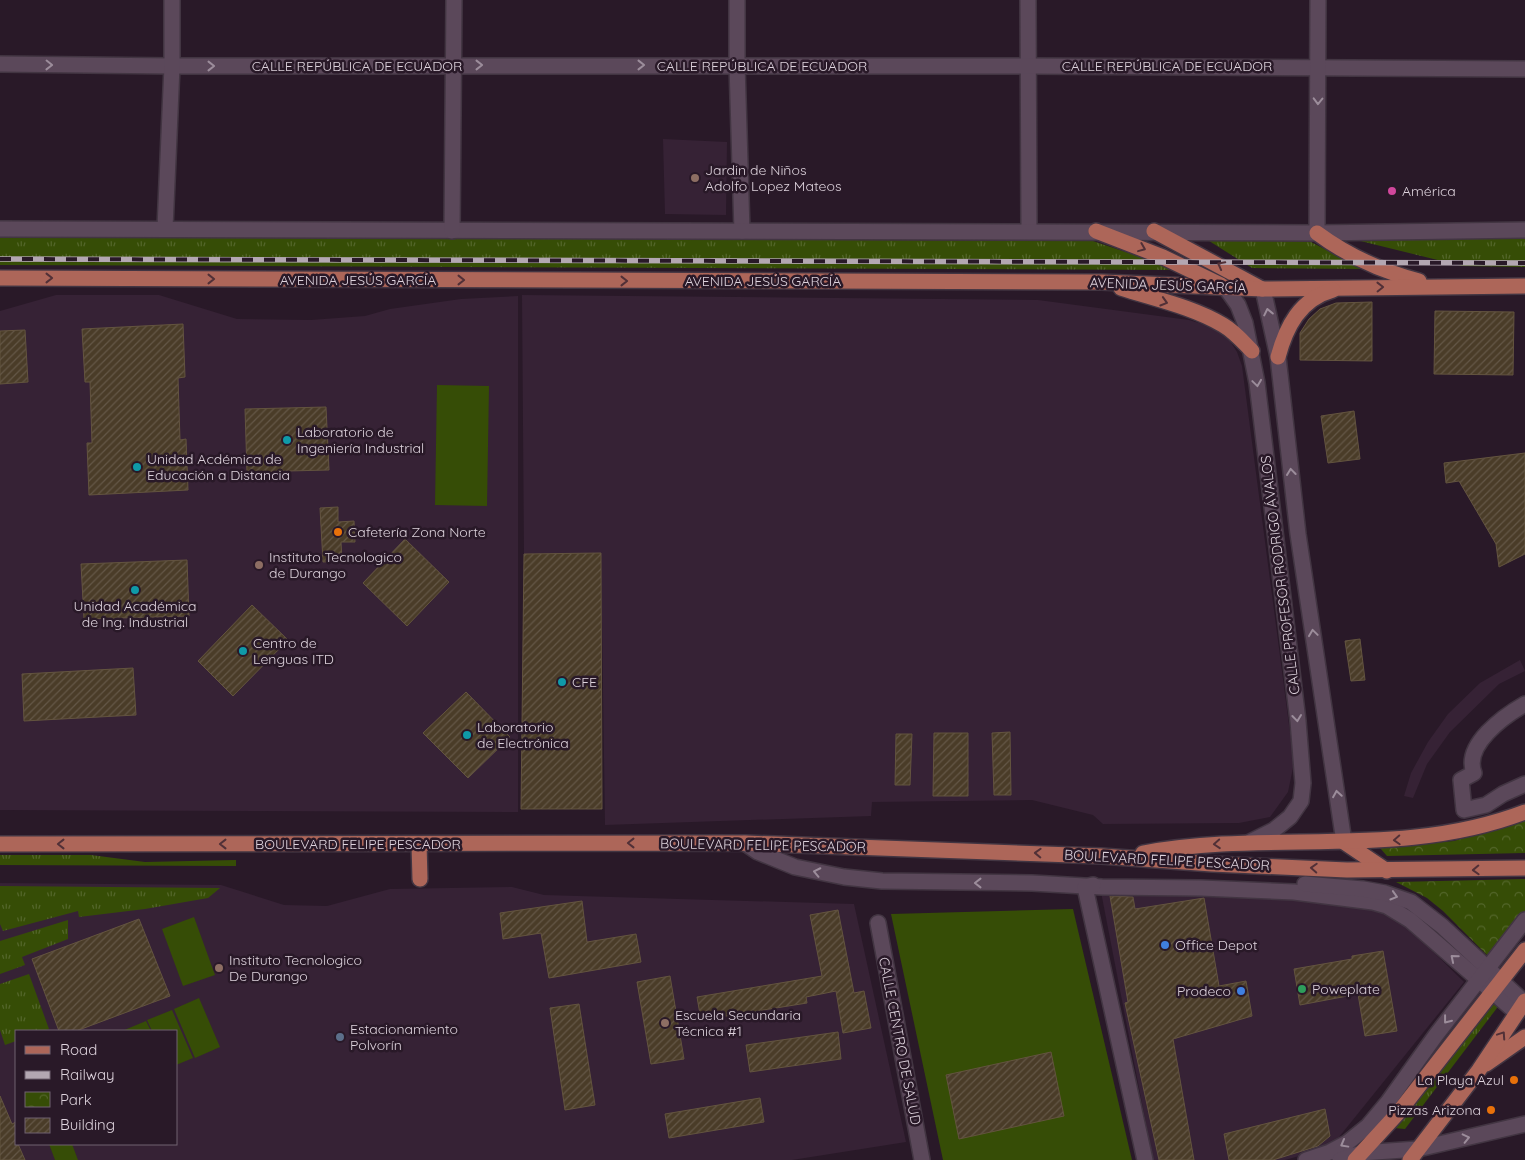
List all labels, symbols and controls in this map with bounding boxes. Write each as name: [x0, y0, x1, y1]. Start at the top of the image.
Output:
street label: CALLE REPÚBLICA DE ECUADOR: [252, 57, 462, 75]
street label: CALLE REPÚBLICA DE ECUADOR: [657, 57, 867, 75]
street label: CALLE REPÚBLICA DE ECUADOR: [1062, 57, 1272, 75]
one-way arrow: [45, 60, 53, 70]
one-way arrow: [475, 60, 483, 70]
one-way arrow: [638, 60, 645, 70]
one-way arrow: [208, 61, 215, 71]
one-way arrow: [1313, 97, 1324, 105]
place label: Jardin de Niños Adolfo Lopez Mateos: [705, 161, 842, 195]
marker: Jardin de Niños Adolfo Lopez Mateos: [689, 172, 701, 184]
place label: América: [1402, 182, 1456, 200]
marker: América: [1386, 185, 1398, 197]
one-way arrow: [1137, 242, 1146, 253]
one-way arrow: [1217, 262, 1226, 272]
street label: AVENIDA JESÚS GARCÍA: [280, 271, 436, 289]
street label: AVENIDA JESÚS GARCÍA: [685, 272, 841, 290]
one-way arrow: [45, 273, 53, 283]
street label: AVENIDA JESÚS GARCÍA: [1089, 273, 1247, 297]
one-way arrow: [208, 274, 215, 284]
one-way arrow: [458, 275, 465, 285]
one-way arrow: [620, 276, 628, 286]
one-way arrow: [1376, 282, 1384, 292]
one-way arrow: [1159, 296, 1168, 306]
one-way arrow: [1263, 307, 1274, 316]
one-way arrow: [1251, 380, 1262, 388]
place label: Laboratorio de Ingeniería Industrial: [297, 423, 424, 457]
marker: Laboratorio de Ingeniería Industrial: [281, 434, 293, 446]
place label: Unidad Acdémica de Educación a Distancia: [147, 450, 290, 484]
street label: CALLE PROFESOR RODRIGO ÁVALOS: [1256, 454, 1304, 696]
marker: Unidad Acdémica de Educación a Distancia: [131, 461, 143, 473]
one-way arrow: [1286, 468, 1297, 476]
place label: Cafetería Zona Norte: [348, 523, 486, 541]
marker: Cafetería Zona Norte: [332, 526, 344, 538]
place label: Instituto Tecnologico de Durango: [269, 548, 402, 582]
marker: Instituto Tecnologico de Durango: [253, 559, 265, 571]
marker: Unidad Académica de Ing. Industrial: [129, 584, 141, 596]
place label: Unidad Académica de Ing. Industrial: [73, 597, 197, 631]
one-way arrow: [1308, 629, 1319, 637]
place label: Centro de Lenguas ITD: [253, 634, 334, 668]
marker: Centro de Lenguas ITD: [237, 645, 249, 657]
place label: CFE: [572, 673, 597, 691]
marker: CFE: [556, 676, 568, 688]
one-way arrow: [1291, 715, 1302, 723]
place label: Laboratorio de Electrónica: [477, 718, 569, 752]
marker: Laboratorio de Electrónica: [461, 729, 473, 741]
one-way arrow: [1332, 790, 1342, 798]
street label: BOULEVARD FELIPE PESCADOR: [660, 834, 866, 856]
one-way arrow: [1393, 834, 1401, 845]
street label: BOULEVARD FELIPE PESCADOR: [255, 835, 461, 853]
one-way arrow: [627, 838, 634, 848]
one-way arrow: [1213, 838, 1221, 849]
one-way arrow: [57, 839, 64, 849]
one-way arrow: [219, 839, 227, 849]
street label: BOULEVARD FELIPE PESCADOR: [1064, 846, 1270, 874]
one-way arrow: [1034, 848, 1042, 859]
one-way arrow: [1310, 863, 1318, 874]
one-way arrow: [1472, 864, 1480, 875]
one-way arrow: [812, 867, 821, 878]
one-way arrow: [974, 878, 982, 888]
one-way arrow: [1389, 890, 1397, 900]
place label: Office Depot: [1175, 936, 1258, 954]
marker: Office Depot: [1159, 939, 1171, 951]
place label: Instituto Tecnologico De Durango: [229, 951, 362, 985]
one-way arrow: [1450, 955, 1459, 964]
street label: CALLE CENTRO DE SALUD: [875, 956, 925, 1126]
marker: Instituto Tecnologico De Durango: [213, 962, 225, 974]
place label: Poweplate: [1312, 980, 1380, 998]
place label: Prodeco: [1177, 982, 1231, 1000]
marker: Poweplate: [1296, 983, 1308, 995]
marker: Prodeco: [1235, 985, 1247, 997]
place label: Escuela Secundaria Técnica #1: [675, 1006, 801, 1040]
one-way arrow: [1445, 1014, 1453, 1023]
marker: Escuela Secundaria Técnica #1: [659, 1017, 671, 1029]
place label: Estacionamiento Polvorín: [350, 1020, 458, 1054]
legend: [15, 1030, 178, 1145]
marker: Estacionamiento Polvorín: [334, 1031, 346, 1043]
one-way arrow: [1496, 1032, 1505, 1041]
text: Road: [60, 1040, 97, 1059]
text: Railway: [60, 1065, 115, 1084]
place label: La Playa Azul: [1417, 1071, 1504, 1089]
marker: La Playa Azul: [1508, 1074, 1520, 1086]
text: Park: [60, 1090, 92, 1109]
place label: Pizzas Arizona: [1388, 1101, 1481, 1119]
marker: Pizzas Arizona: [1485, 1104, 1497, 1116]
text: Building: [60, 1115, 115, 1134]
one-way arrow: [1461, 1133, 1470, 1144]
one-way arrow: [1340, 1138, 1349, 1148]

